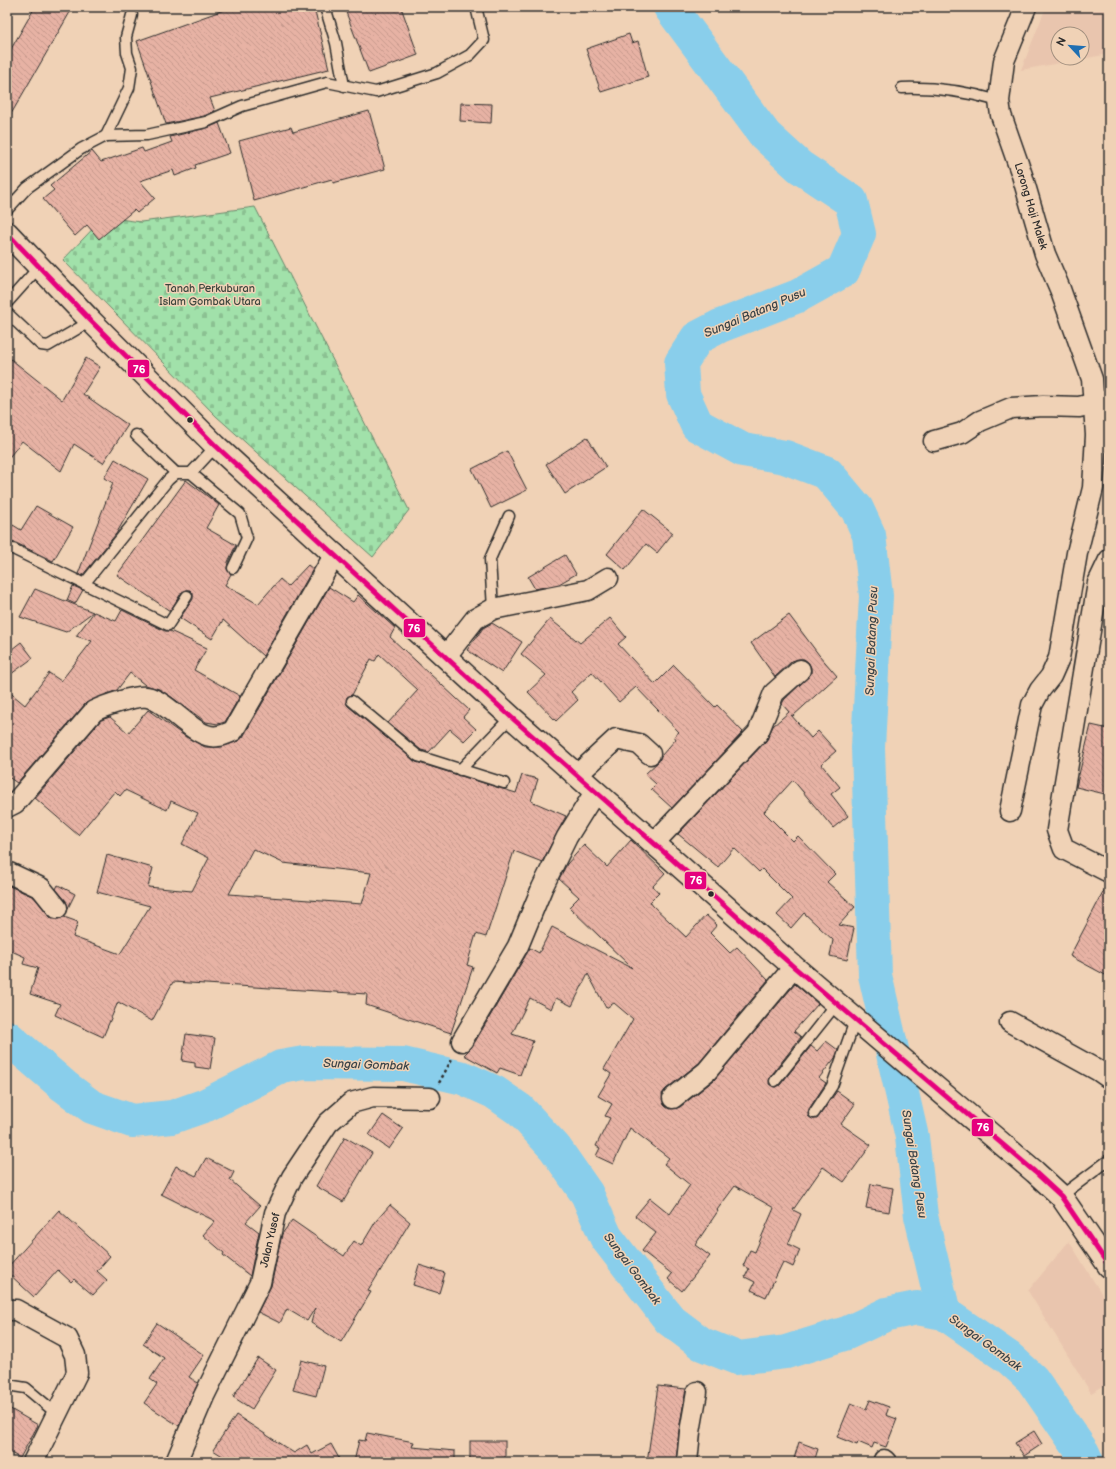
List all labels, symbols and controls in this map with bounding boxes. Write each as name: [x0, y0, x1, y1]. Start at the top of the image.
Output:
north arrow: [1050, 26, 1090, 66]
text: N: [1054, 35, 1069, 48]
street label: Lorong Haji Malek: [1012, 161, 1051, 252]
park label: Tanah Perkuburan Islam Gombak Utara: [159, 282, 261, 308]
water label: Sungai Batang Pusu: [702, 285, 809, 341]
line badge: 76: [127, 359, 150, 378]
text: 76: [133, 363, 146, 376]
unlabelled marker: [185, 415, 195, 425]
water label: Sungai Batang Pusu: [863, 586, 881, 696]
line badge: 76: [403, 618, 426, 638]
text: 76: [408, 622, 421, 635]
line badge: 76: [684, 871, 707, 890]
text: 76: [690, 874, 703, 887]
unlabelled marker: [706, 889, 716, 899]
water label: Sungai Gombak: [323, 1056, 410, 1074]
water label: Sungai Batang Pusu: [898, 1109, 930, 1220]
line badge: 76: [971, 1118, 994, 1137]
text: 76: [977, 1121, 990, 1134]
street label: Jalan Yusof: [257, 1211, 283, 1269]
water label: Sungai Gombak: [600, 1230, 665, 1309]
water label: Sungai Gombak: [946, 1312, 1025, 1375]

